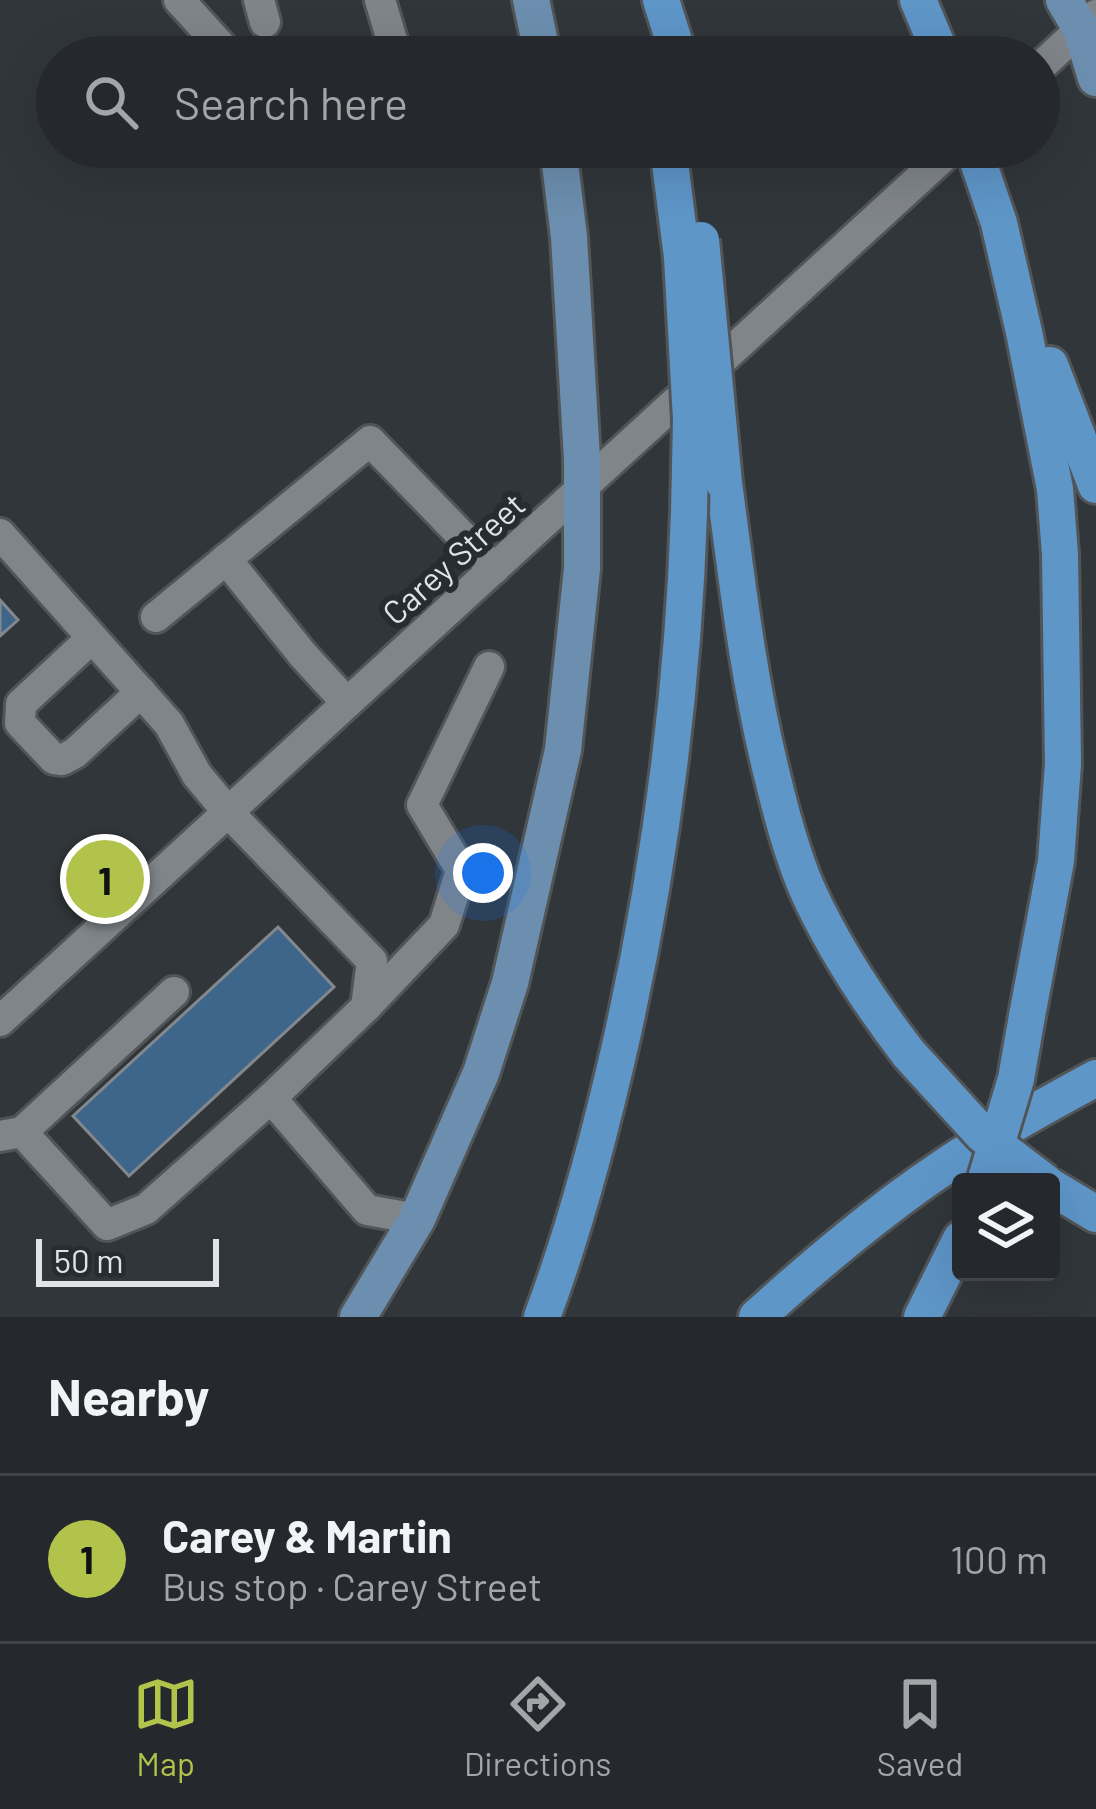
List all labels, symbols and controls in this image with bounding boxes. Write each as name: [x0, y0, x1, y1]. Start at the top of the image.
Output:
search box: [36, 36, 1060, 168]
icon: search: [78, 69, 144, 135]
text: Search here: [174, 75, 408, 129]
street label: Carey Street: [374, 484, 532, 632]
pin: 1: [66, 834, 144, 924]
your location: [453, 843, 513, 903]
map controls: [952, 1173, 1060, 1281]
button: layers: [952, 1173, 1060, 1281]
scale bar: [36, 1233, 219, 1286]
text: 50 m: [54, 1240, 124, 1280]
text: Nearby: [48, 1365, 209, 1426]
text: Carey & Martin: [162, 1508, 452, 1562]
text: 1: [80, 1535, 94, 1582]
text: 100 m: [950, 1535, 1048, 1582]
text: Bus stop · Carey Street: [162, 1562, 542, 1609]
tab: Map: [133, 1671, 199, 1783]
tab: Directions: [464, 1671, 611, 1783]
tab: Saved: [877, 1671, 963, 1783]

